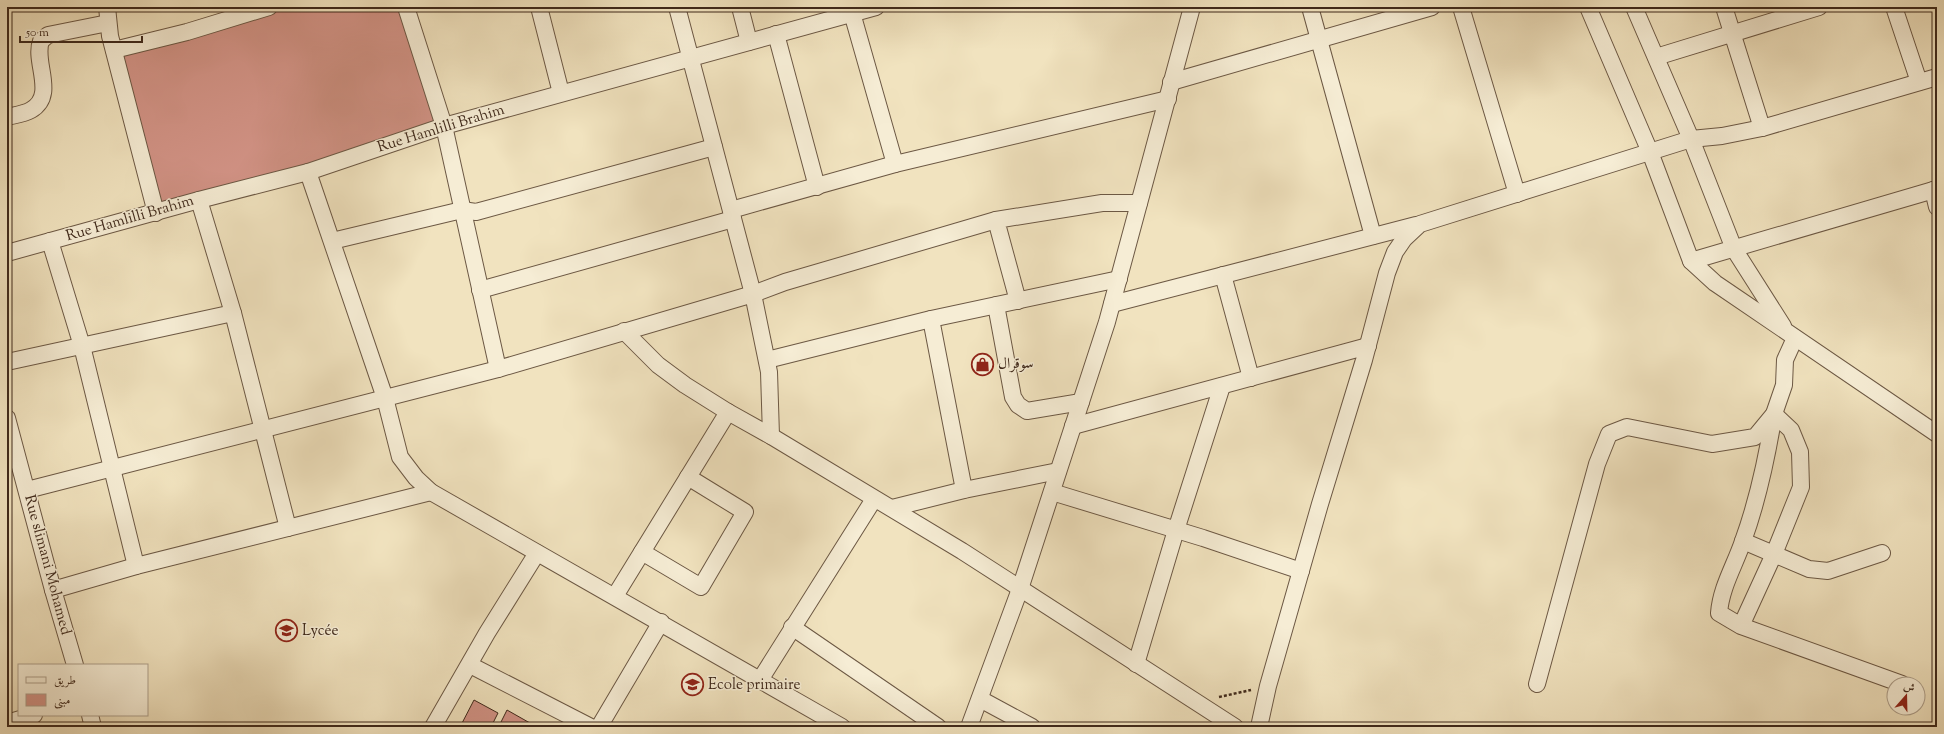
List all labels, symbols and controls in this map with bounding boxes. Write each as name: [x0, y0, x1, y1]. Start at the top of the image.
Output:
scale bar: [20, 18, 142, 44]
text: 50 m: [25, 24, 49, 42]
street label: Rue Hamlilli Brahim: [375, 99, 508, 158]
street label: Rue Hamlilli Brahim: [64, 191, 197, 247]
shop icon: سوقرال: [969, 351, 995, 377]
place label: سوقرال: [998, 354, 1034, 375]
street label: Rue slimani Mohamed: [18, 493, 76, 638]
school or university icon: Lycée: [274, 618, 300, 644]
place label: Lycée: [302, 621, 339, 642]
legend: [18, 664, 148, 716]
text: طريق: [54, 672, 76, 690]
school or university icon: Ecole primaire: [680, 672, 706, 698]
place label: Ecole primaire: [708, 675, 801, 696]
north arrow: [1886, 676, 1926, 716]
text: ش: [1901, 678, 1917, 697]
text: مبنى: [54, 692, 70, 710]

